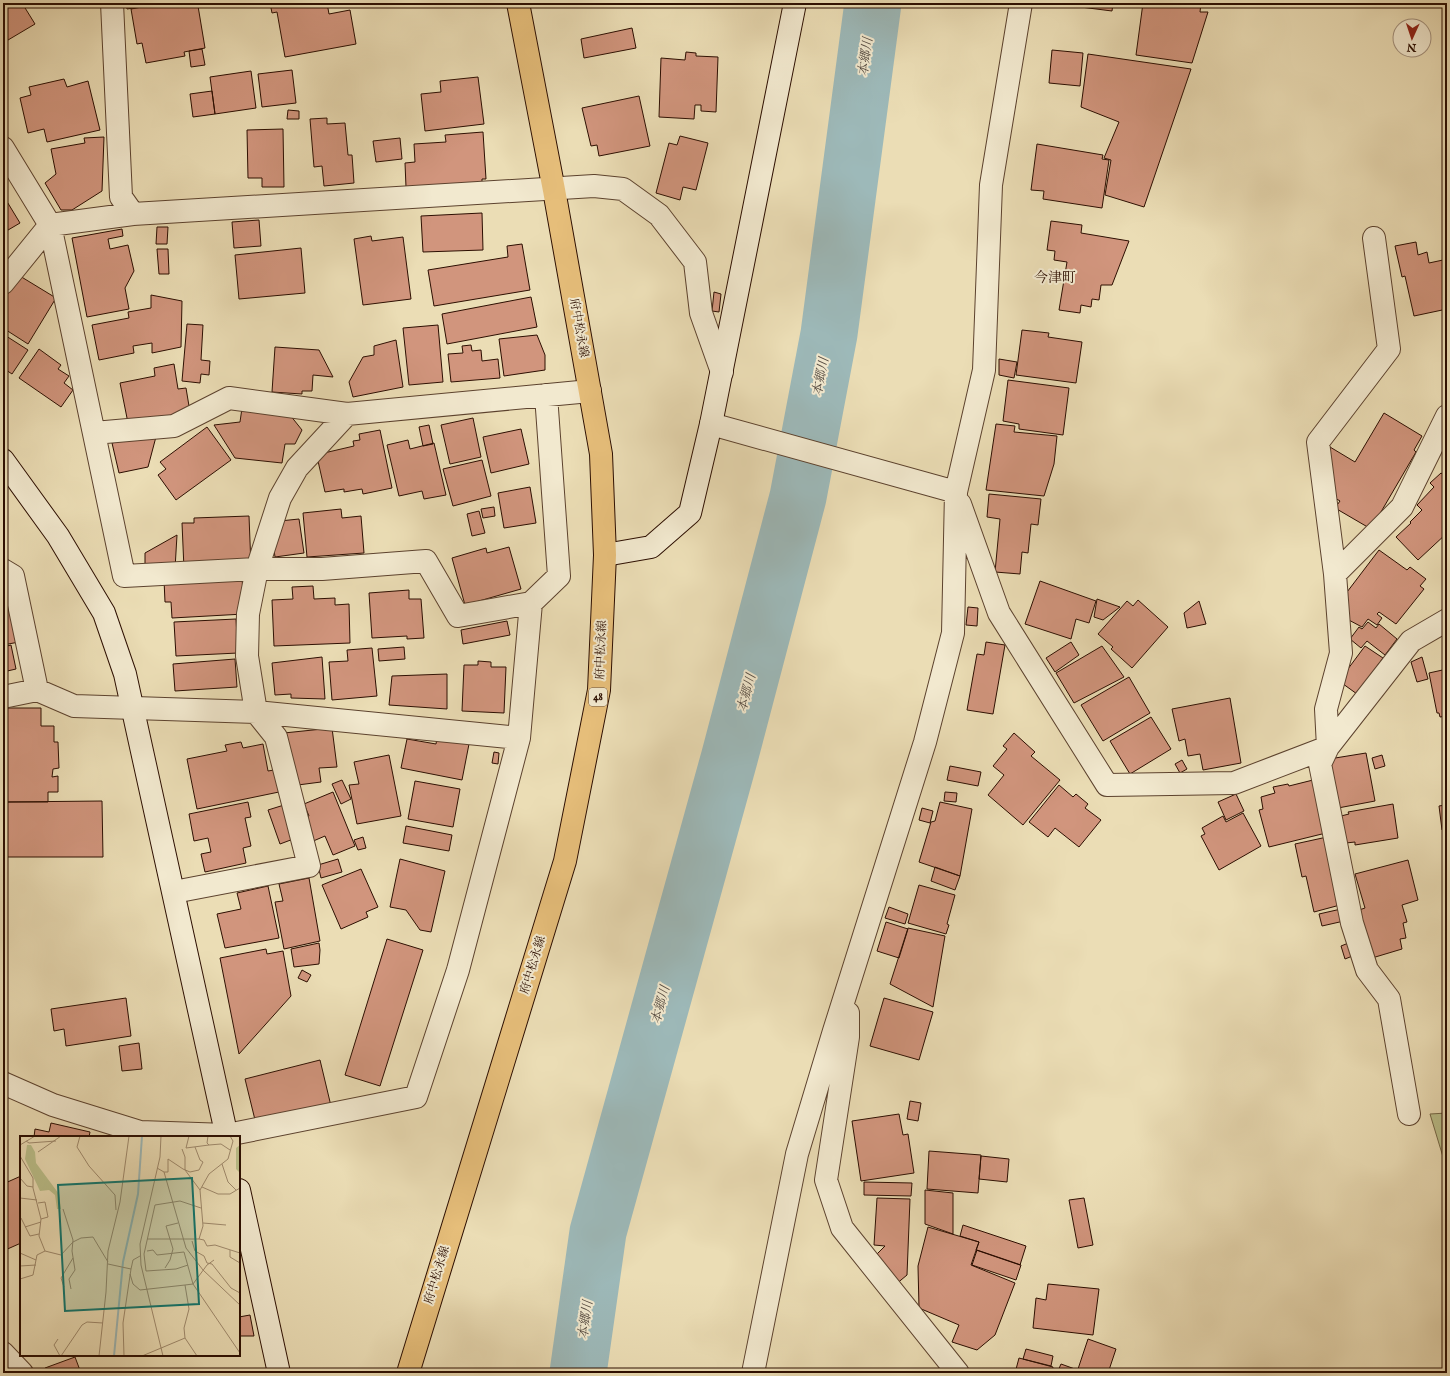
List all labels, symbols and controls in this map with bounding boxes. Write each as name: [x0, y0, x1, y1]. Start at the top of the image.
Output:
north arrow: [1392, 18, 1432, 58]
water label: 本郷川: [855, 35, 877, 78]
text: N: [1406, 40, 1418, 54]
district label: 今津町: [1034, 269, 1076, 287]
street label: 府中松永線: [566, 297, 592, 359]
water label: 本郷川: [809, 354, 833, 398]
street label: 府中松永線: [592, 620, 610, 680]
water label: 本郷川: [734, 670, 761, 714]
road number: 48: [589, 688, 607, 706]
street label: 府中松永線: [517, 934, 549, 996]
water label: 本郷川: [648, 982, 675, 1026]
inset map: [20, 1136, 240, 1356]
street label: 府中松永線: [421, 1244, 453, 1306]
water label: 本郷川: [575, 1298, 597, 1341]

